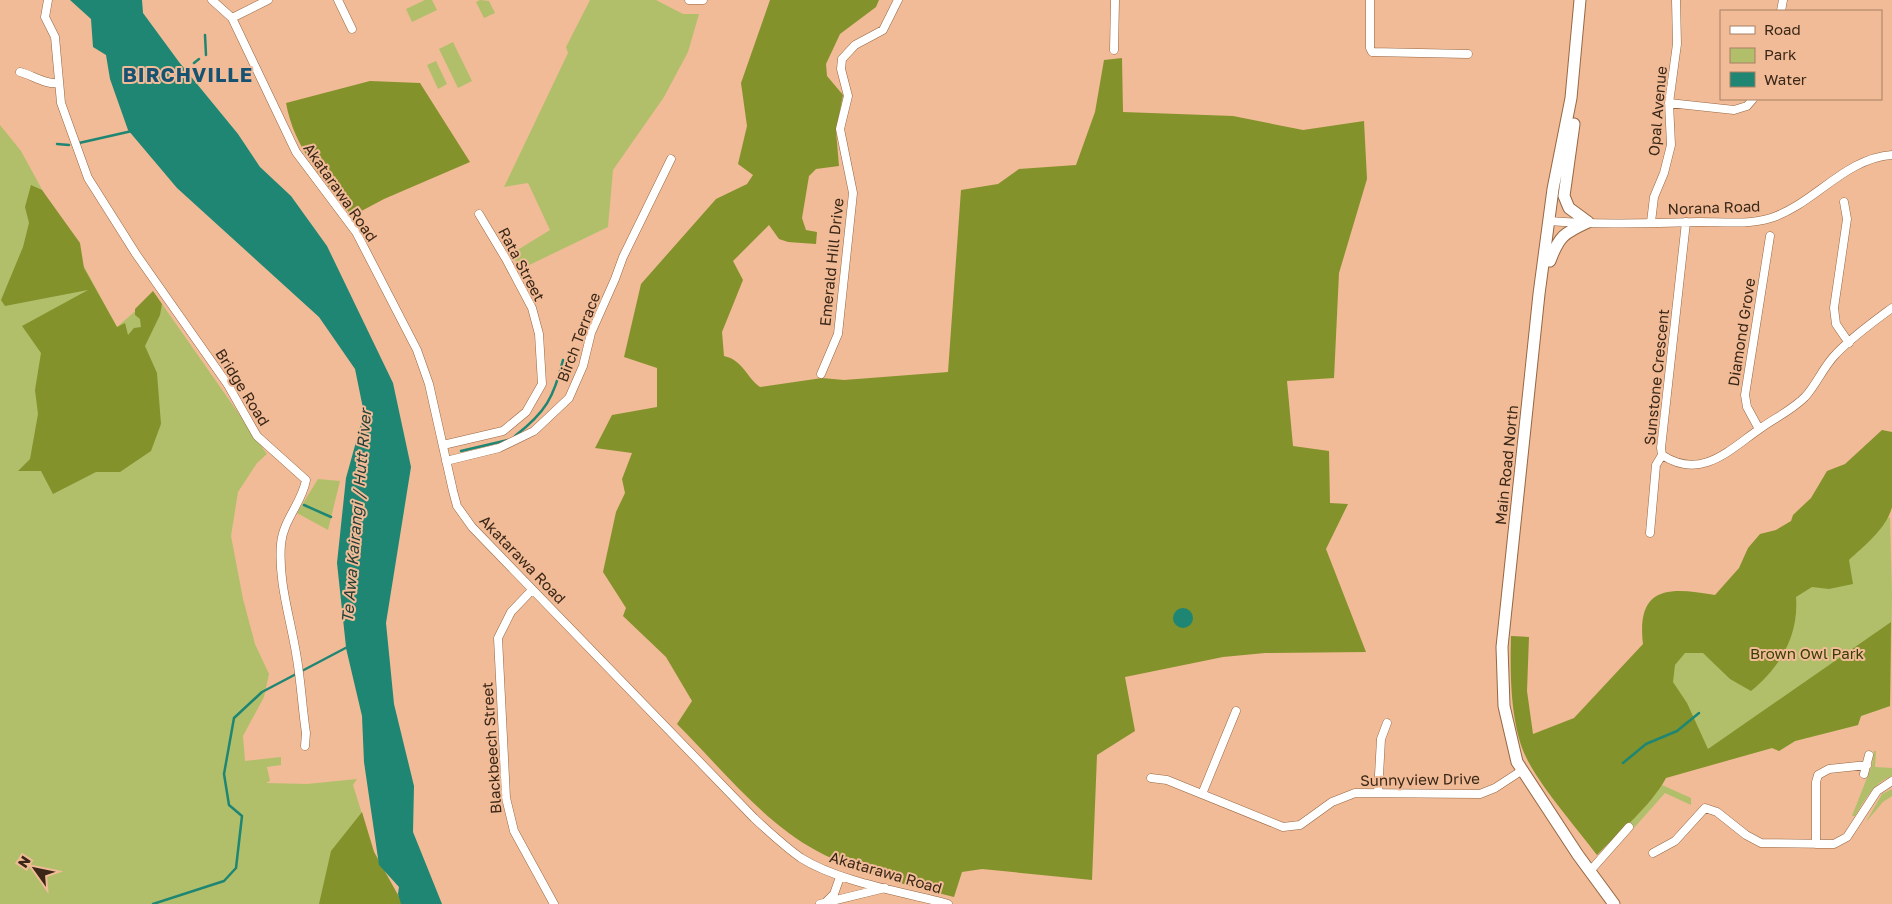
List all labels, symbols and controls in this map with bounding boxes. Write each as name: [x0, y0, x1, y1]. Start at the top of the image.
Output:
legend: [1720, 10, 1882, 100]
text: Road: [1764, 20, 1801, 38]
text: Park: [1764, 45, 1797, 63]
district label: BIRCHVILLE: [123, 62, 253, 86]
street label: Opal Avenue: [1644, 65, 1670, 157]
text: Water: [1764, 70, 1807, 88]
street label: Akatarawa Road: [300, 139, 382, 245]
street label: Norana Road: [1667, 196, 1761, 218]
street label: Emerald Hill Drive: [815, 197, 847, 327]
street label: Rata Street: [495, 224, 549, 304]
street label: Diamond Grove: [1724, 276, 1758, 387]
street label: Birch Terrace: [553, 289, 603, 384]
street label: Sunstone Crescent: [1640, 308, 1672, 446]
street label: Bridge Road: [212, 345, 274, 429]
street label: Main Road North: [1491, 404, 1521, 526]
water label: Te Awa Kairangi / Hutt River: [337, 406, 376, 624]
street label: Akatarawa Road: [476, 511, 570, 607]
park label: Brown Owl Park: [1750, 644, 1865, 662]
street label: Blackbeech Street: [477, 681, 505, 815]
street label: Sunnyview Drive: [1360, 769, 1480, 789]
north arrow: [10, 844, 60, 894]
street label: Akatarawa Road: [828, 847, 944, 897]
text: N: [14, 853, 34, 871]

